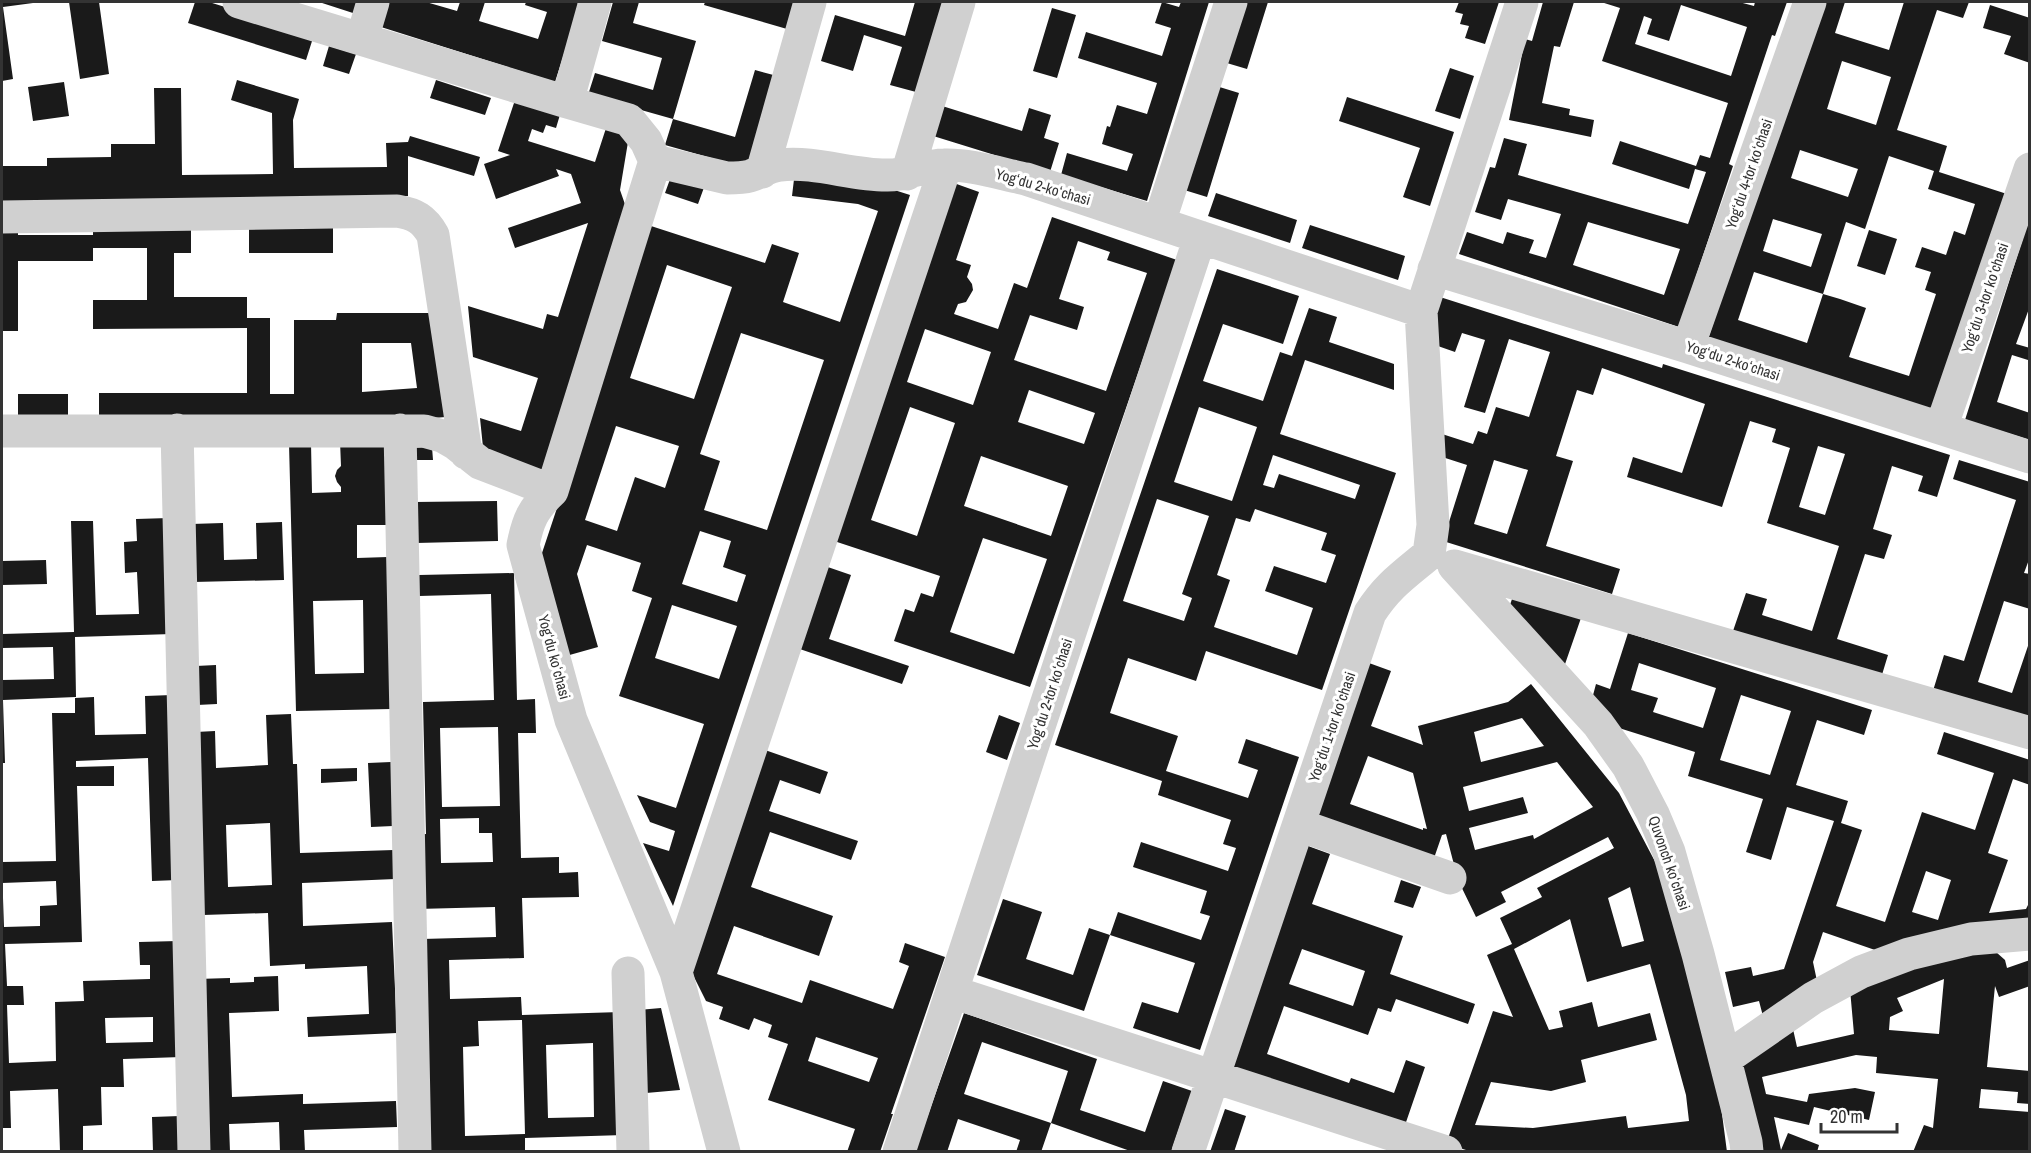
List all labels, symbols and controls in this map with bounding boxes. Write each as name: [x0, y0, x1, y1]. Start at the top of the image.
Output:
street label: Yogʻdu 4-tor koʻchasi: [1720, 116, 1777, 232]
street label: Yogʻdu 2-koʻchasi: [993, 163, 1093, 210]
street label: Yogʻdu 3-tor koʻchasi: [1956, 240, 2013, 356]
street label: Yogʻdu 2-koʻchasi: [1683, 335, 1783, 386]
street label: Yogʻdu koʻchasi: [533, 612, 576, 702]
street label: Yogʻdu 2-tor koʻchasi: [1022, 636, 1077, 752]
street label: Yogʻdu 1-tor koʻchasi: [1303, 669, 1360, 785]
street label: Quvonch koʻchasi: [1644, 813, 1695, 913]
scale bar: [1821, 1096, 1898, 1134]
text: 20 m: [1830, 1104, 1863, 1129]

